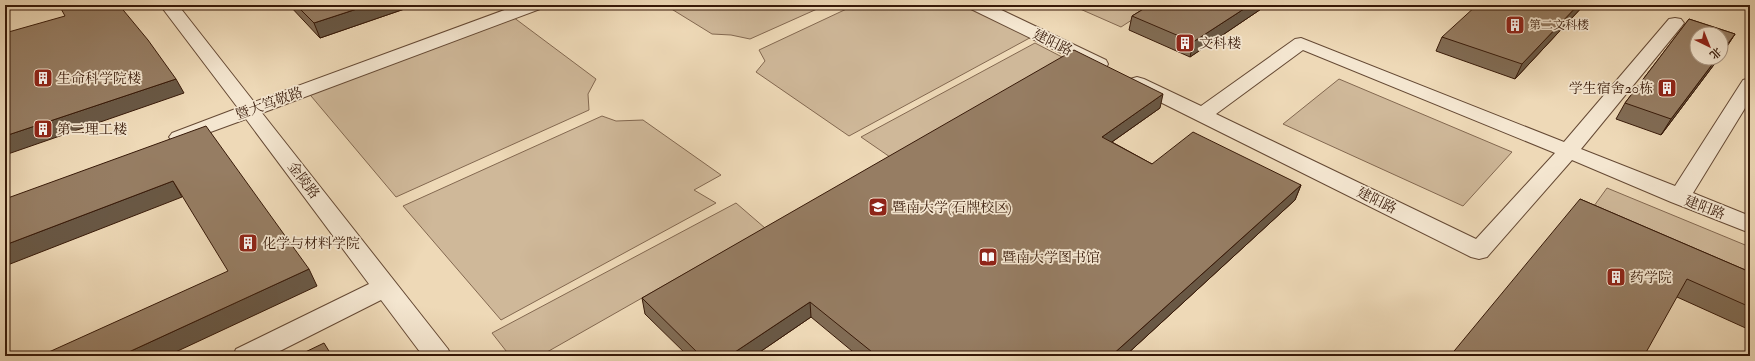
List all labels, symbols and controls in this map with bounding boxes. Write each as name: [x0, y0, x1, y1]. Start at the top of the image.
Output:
building icon: 第二文科楼: [1504, 14, 1526, 36]
place label: 第二文科楼: [1529, 18, 1589, 33]
street label: 建阳路: [1030, 26, 1075, 59]
north arrow: [1689, 26, 1729, 66]
building icon: 文科楼: [1174, 32, 1196, 54]
place label: 文科楼: [1199, 35, 1241, 52]
text: 北: [1707, 44, 1724, 61]
building icon: 生命科学院楼: [32, 67, 54, 89]
place label: 生命科学院楼: [57, 70, 141, 87]
building icon: 学生宿舍20栋: [1656, 77, 1678, 99]
place label: 学生宿舍20栋: [1569, 80, 1653, 97]
street label: 暨大笃敬路: [233, 84, 305, 123]
building icon: 第二理工楼: [32, 118, 54, 140]
place label: 第二理工楼: [57, 121, 127, 138]
street label: 金陵路: [284, 158, 323, 202]
street label: 建阳路: [1354, 184, 1399, 217]
street label: 建阳路: [1682, 192, 1727, 223]
school or university icon: 暨南大学(石牌校区): [867, 196, 889, 218]
place label: 暨南大学(石牌校区): [892, 199, 1012, 216]
building icon: 化学与材料学院: [237, 232, 259, 254]
place label: 化学与材料学院: [262, 235, 360, 252]
library icon: 暨南大学图书馆: [977, 246, 999, 268]
place label: 暨南大学图书馆: [1002, 249, 1100, 266]
building icon: 药学院: [1605, 266, 1627, 288]
place label: 药学院: [1630, 269, 1672, 286]

